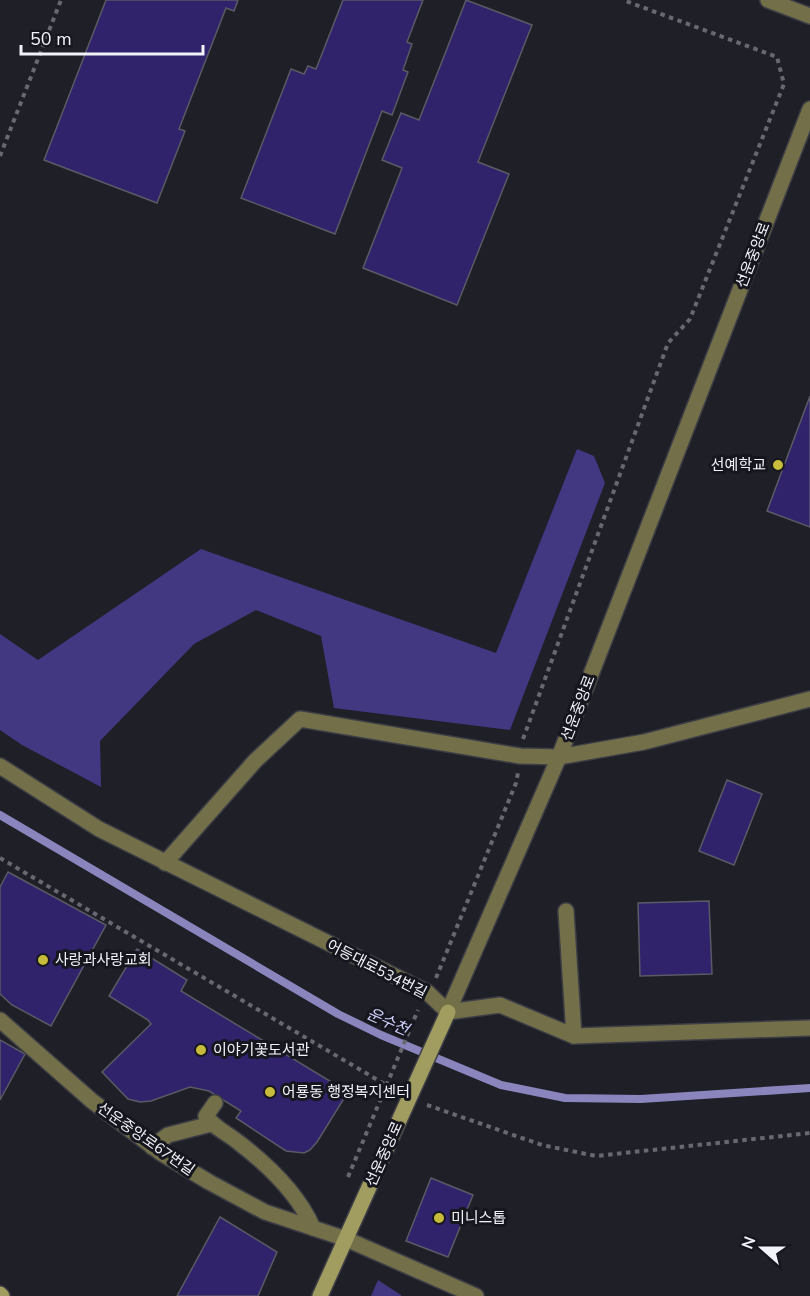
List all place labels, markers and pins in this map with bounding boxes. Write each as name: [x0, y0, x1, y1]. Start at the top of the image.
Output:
place label: 선예학교: [711, 455, 766, 475]
marker: 선예학교: [771, 458, 785, 472]
place label: 사랑과사랑교회: [55, 950, 152, 970]
marker: 사랑과사랑교회: [36, 953, 50, 967]
place label: 이야기꽃도서관: [213, 1040, 310, 1060]
marker: 이야기꽃도서관: [194, 1043, 208, 1057]
place label: 어룡동 행정복지센터: [282, 1082, 410, 1102]
marker: 어룡동 행정복지센터: [263, 1085, 277, 1099]
place label: 미니스톱: [451, 1208, 506, 1228]
marker: 미니스톱: [432, 1211, 446, 1225]

